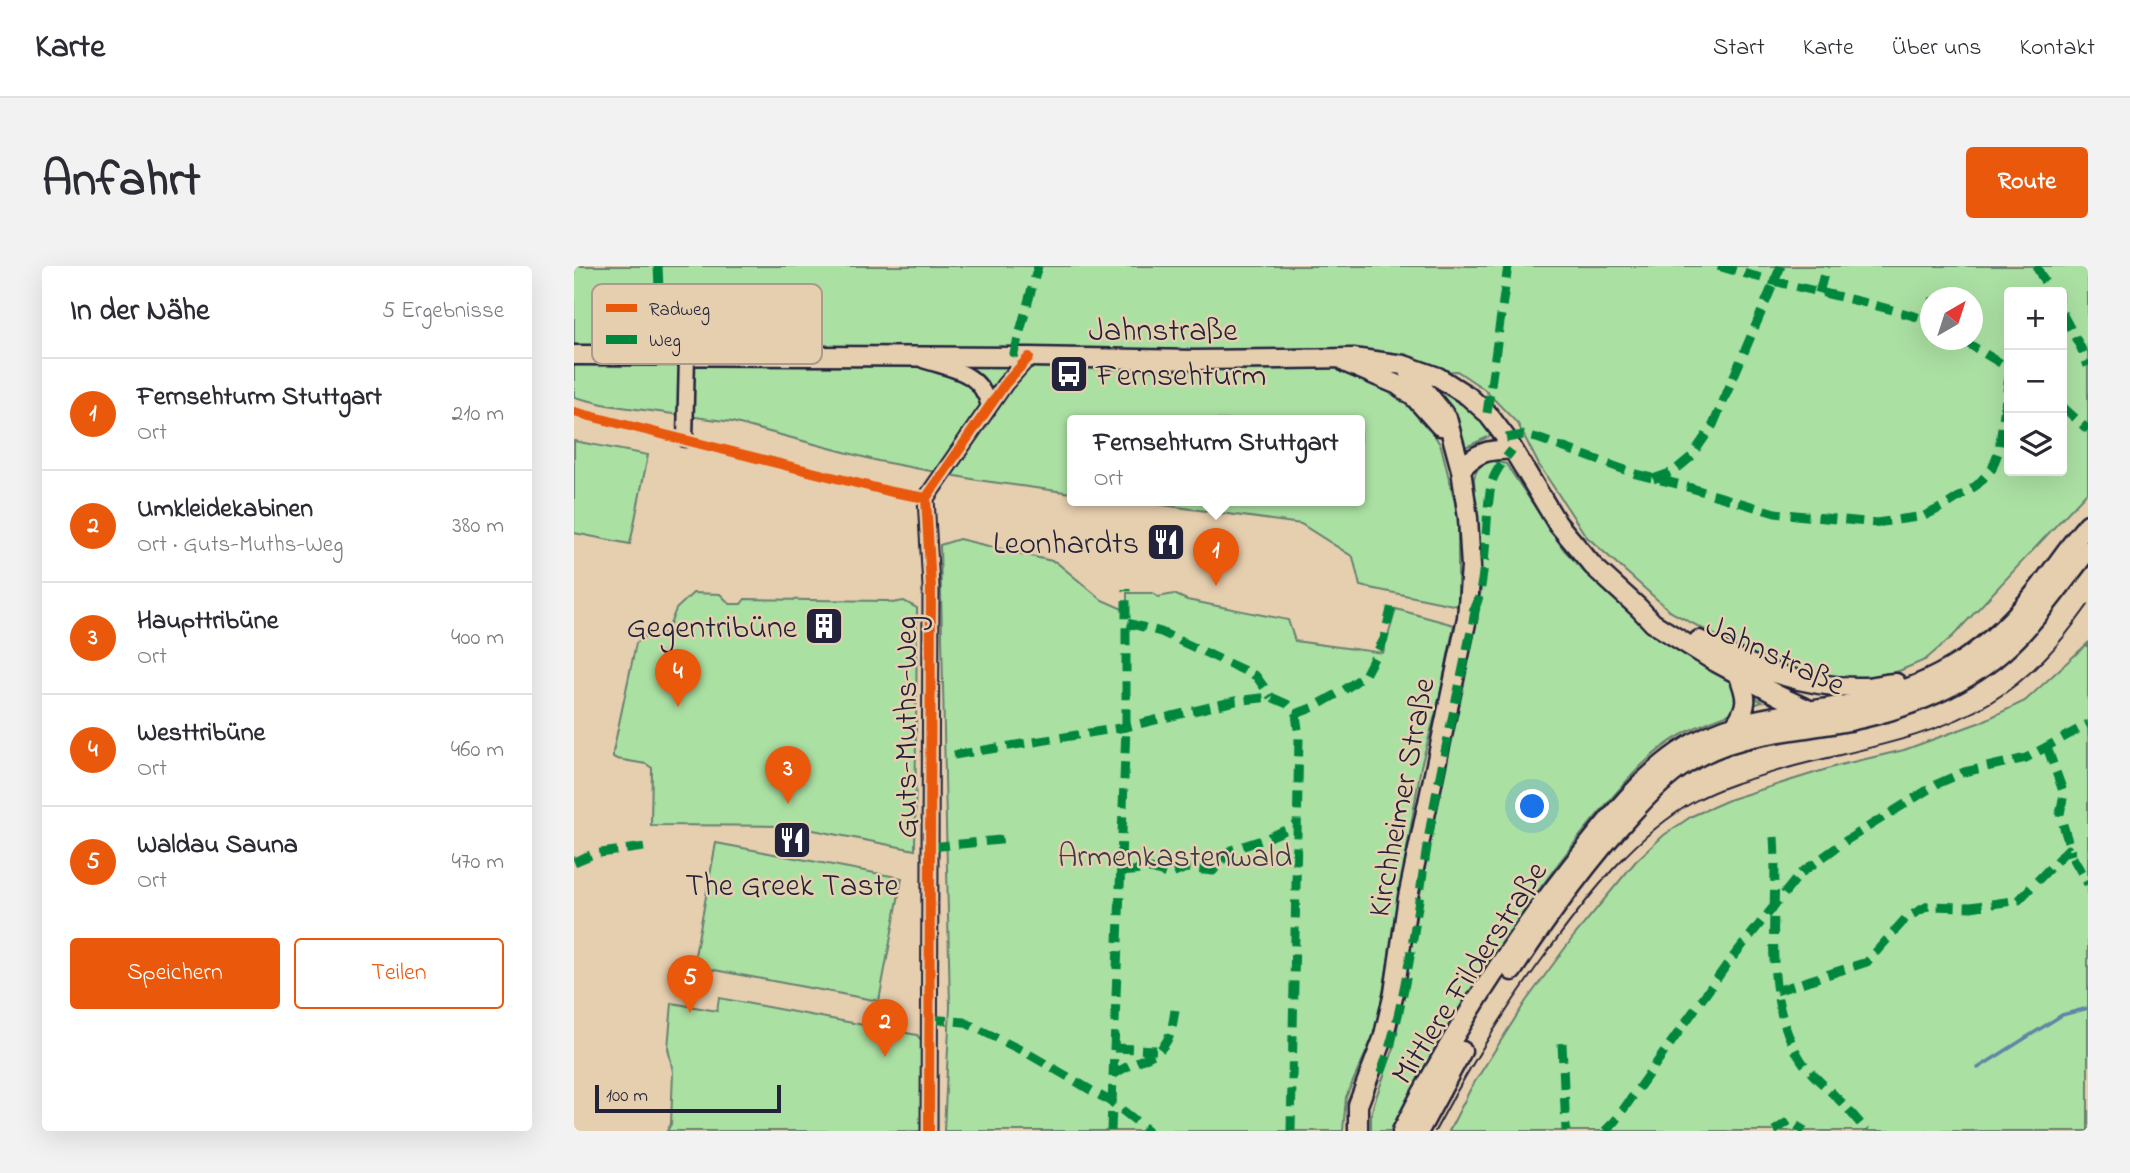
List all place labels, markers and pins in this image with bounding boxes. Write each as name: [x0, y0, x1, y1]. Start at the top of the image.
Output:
bus stop icon: Fernsehturm: [1048, 353, 1090, 395]
place label: Fernsehturm: [1095, 354, 1266, 401]
restaurant icon: Leonhardts: [1145, 521, 1187, 563]
place label: Leonhardts: [993, 522, 1139, 569]
pin: 1: [1193, 528, 1239, 586]
building icon: Gegentribüne: [803, 605, 845, 647]
place label: Gegentribüne: [626, 606, 798, 653]
pin: 4: [655, 649, 701, 707]
pin: 3: [765, 746, 811, 804]
restaurant icon: The Greek Taste: [771, 819, 813, 861]
place label: The Greek Taste: [685, 864, 899, 911]
pin: 5: [667, 955, 713, 1013]
pin: 2: [862, 999, 908, 1057]

